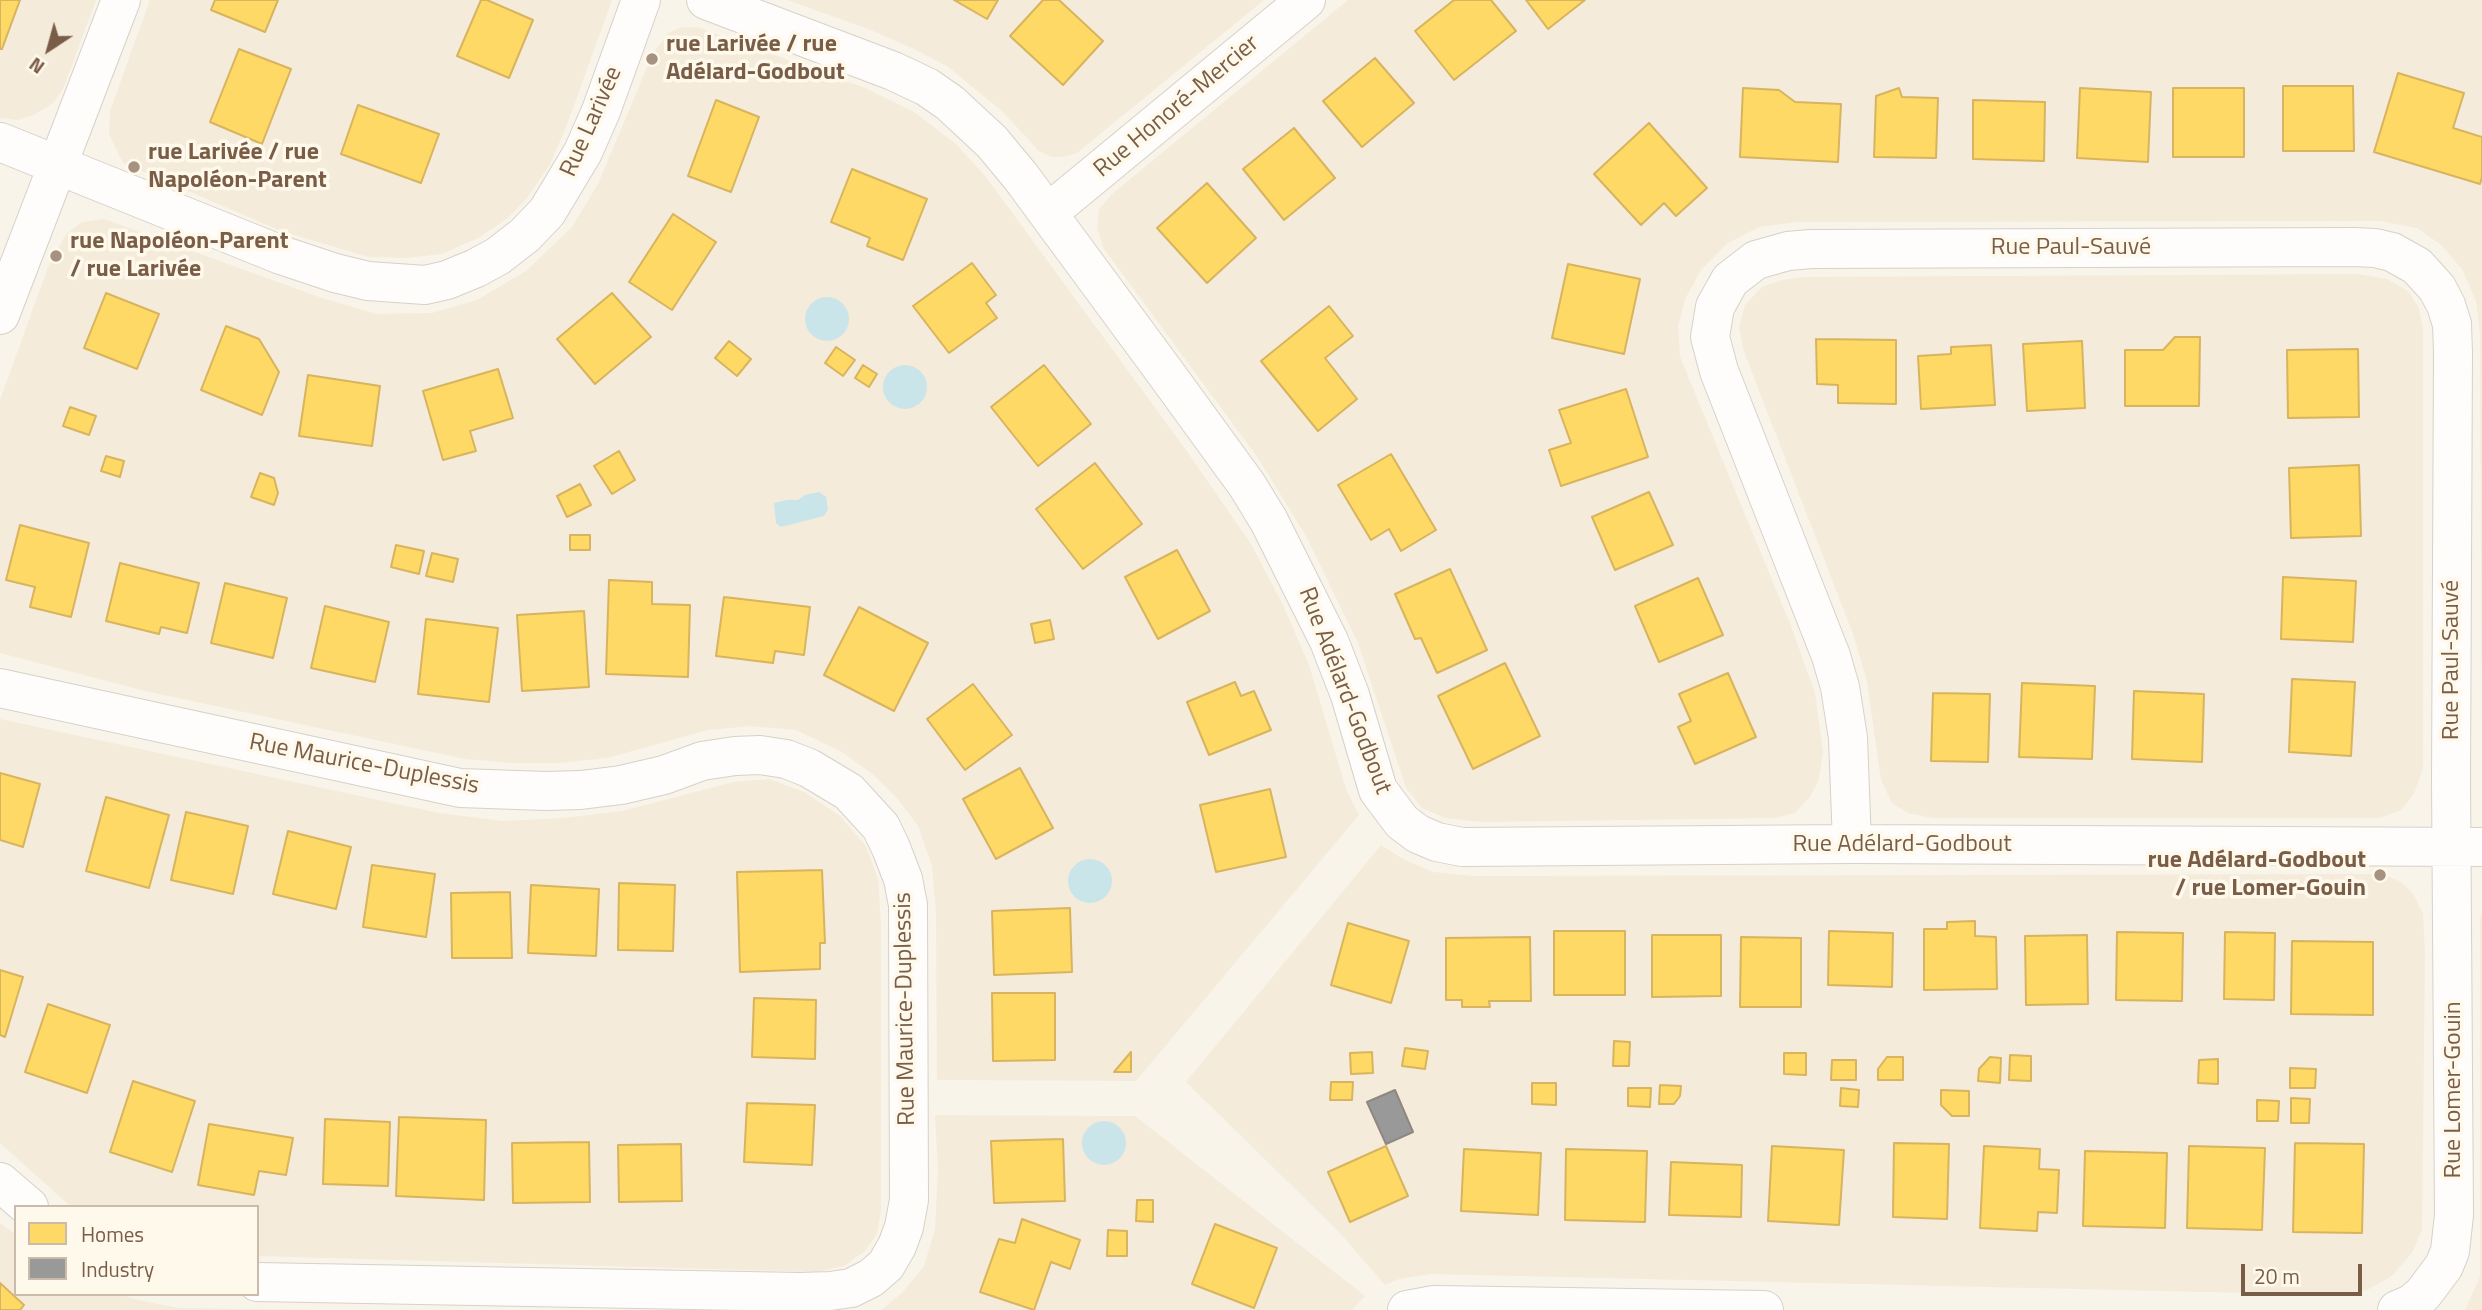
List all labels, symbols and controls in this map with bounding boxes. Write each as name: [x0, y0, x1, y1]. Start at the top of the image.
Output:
north arrow: [14, 14, 84, 84]
street label: Rue Honoré-Mercier: [1089, 30, 1265, 184]
place label: rue Larivée / rue Adélard-Godbout: [666, 31, 845, 87]
text: N: [23, 51, 50, 82]
marker: rue Larivée / rue Adélard-Godbout: [644, 51, 660, 67]
street label: Rue Larivée: [555, 62, 629, 182]
place label: rue Larivée / rue Napoléon-Parent: [148, 139, 327, 195]
marker: rue Larivée / rue Napoléon-Parent: [126, 159, 142, 175]
place label: rue Napoléon-Parent / rue Larivée: [70, 228, 288, 284]
street label: Rue Paul-Sauvé: [1991, 234, 2151, 262]
marker: rue Napoléon-Parent / rue Larivée: [48, 248, 64, 264]
street label: Rue Paul-Sauvé: [2438, 580, 2466, 740]
street label: Rue Adélard-Godbout: [1291, 584, 1397, 798]
street label: Rue Maurice-Duplessis: [247, 729, 481, 801]
street label: Rue Adélard-Godbout: [1792, 831, 2012, 859]
place label: rue Adélard-Godbout / rue Lomer-Gouin: [2147, 847, 2366, 903]
marker: rue Adélard-Godbout / rue Lomer-Gouin: [2372, 867, 2388, 883]
street label: Rue Maurice-Duplessis: [890, 892, 922, 1126]
street label: Rue Lomer-Gouin: [2440, 1001, 2468, 1179]
legend: [14, 1205, 259, 1296]
text: Homes: [81, 1218, 144, 1250]
scale bar: [2244, 1250, 2365, 1294]
text: Industry: [81, 1253, 154, 1285]
text: 20 m: [2254, 1260, 2300, 1292]

